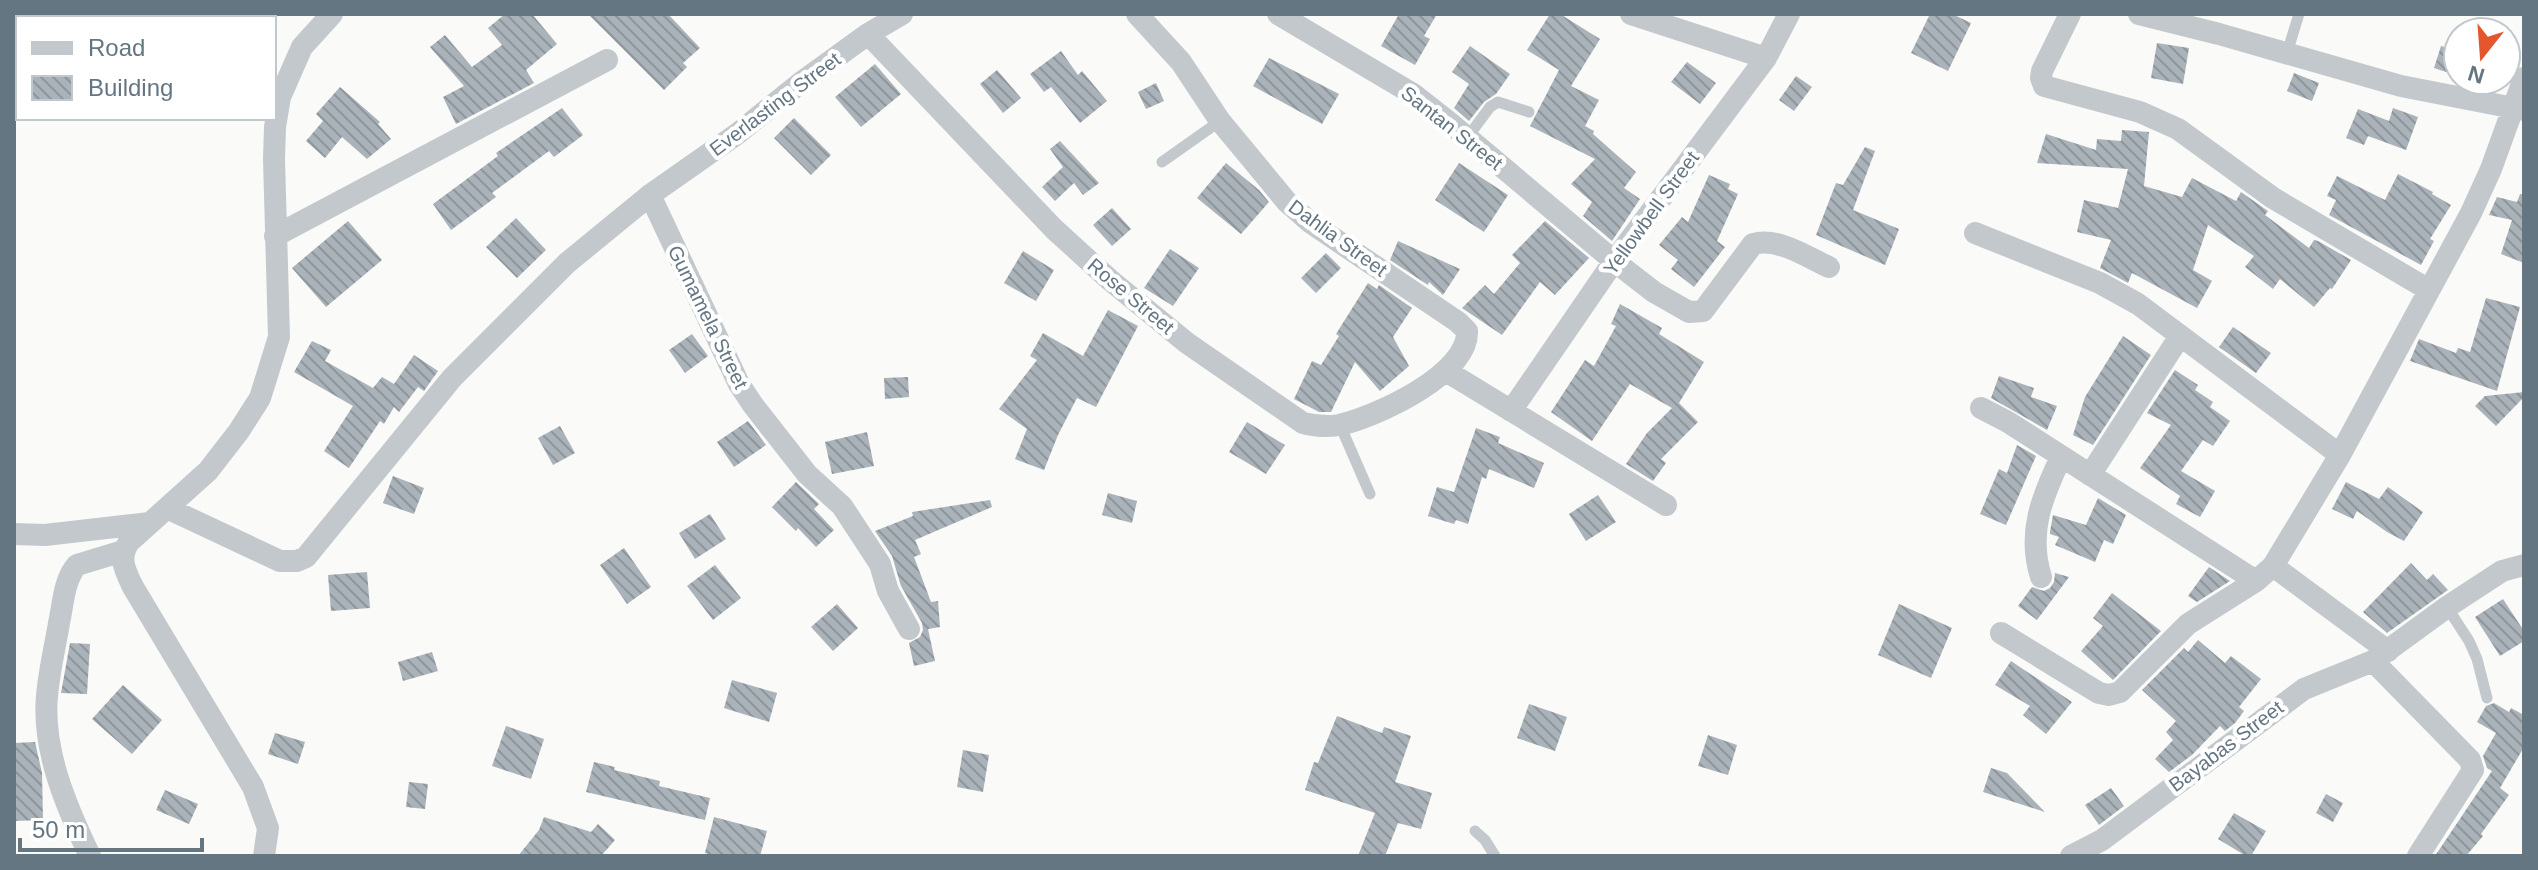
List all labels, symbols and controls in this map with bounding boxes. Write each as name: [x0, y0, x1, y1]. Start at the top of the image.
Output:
legend: [16, 16, 276, 120]
north arrow: [2442, 16, 2522, 96]
text: Road: [88, 34, 145, 61]
street label: Everlasting Street: [705, 47, 845, 160]
text: N: [2465, 60, 2488, 89]
text: Building: [88, 74, 173, 101]
street label: Santan Street: [1397, 82, 1507, 175]
street label: Yellowbell Street: [1599, 147, 1703, 279]
street label: Dahlia Street: [1285, 195, 1392, 281]
street label: Gumamela Street: [664, 242, 752, 393]
street label: Rose Street: [1083, 254, 1179, 339]
street label: Bayabas Street: [2165, 696, 2288, 796]
scale bar: [20, 802, 202, 852]
text: 50 m: [32, 816, 85, 843]

